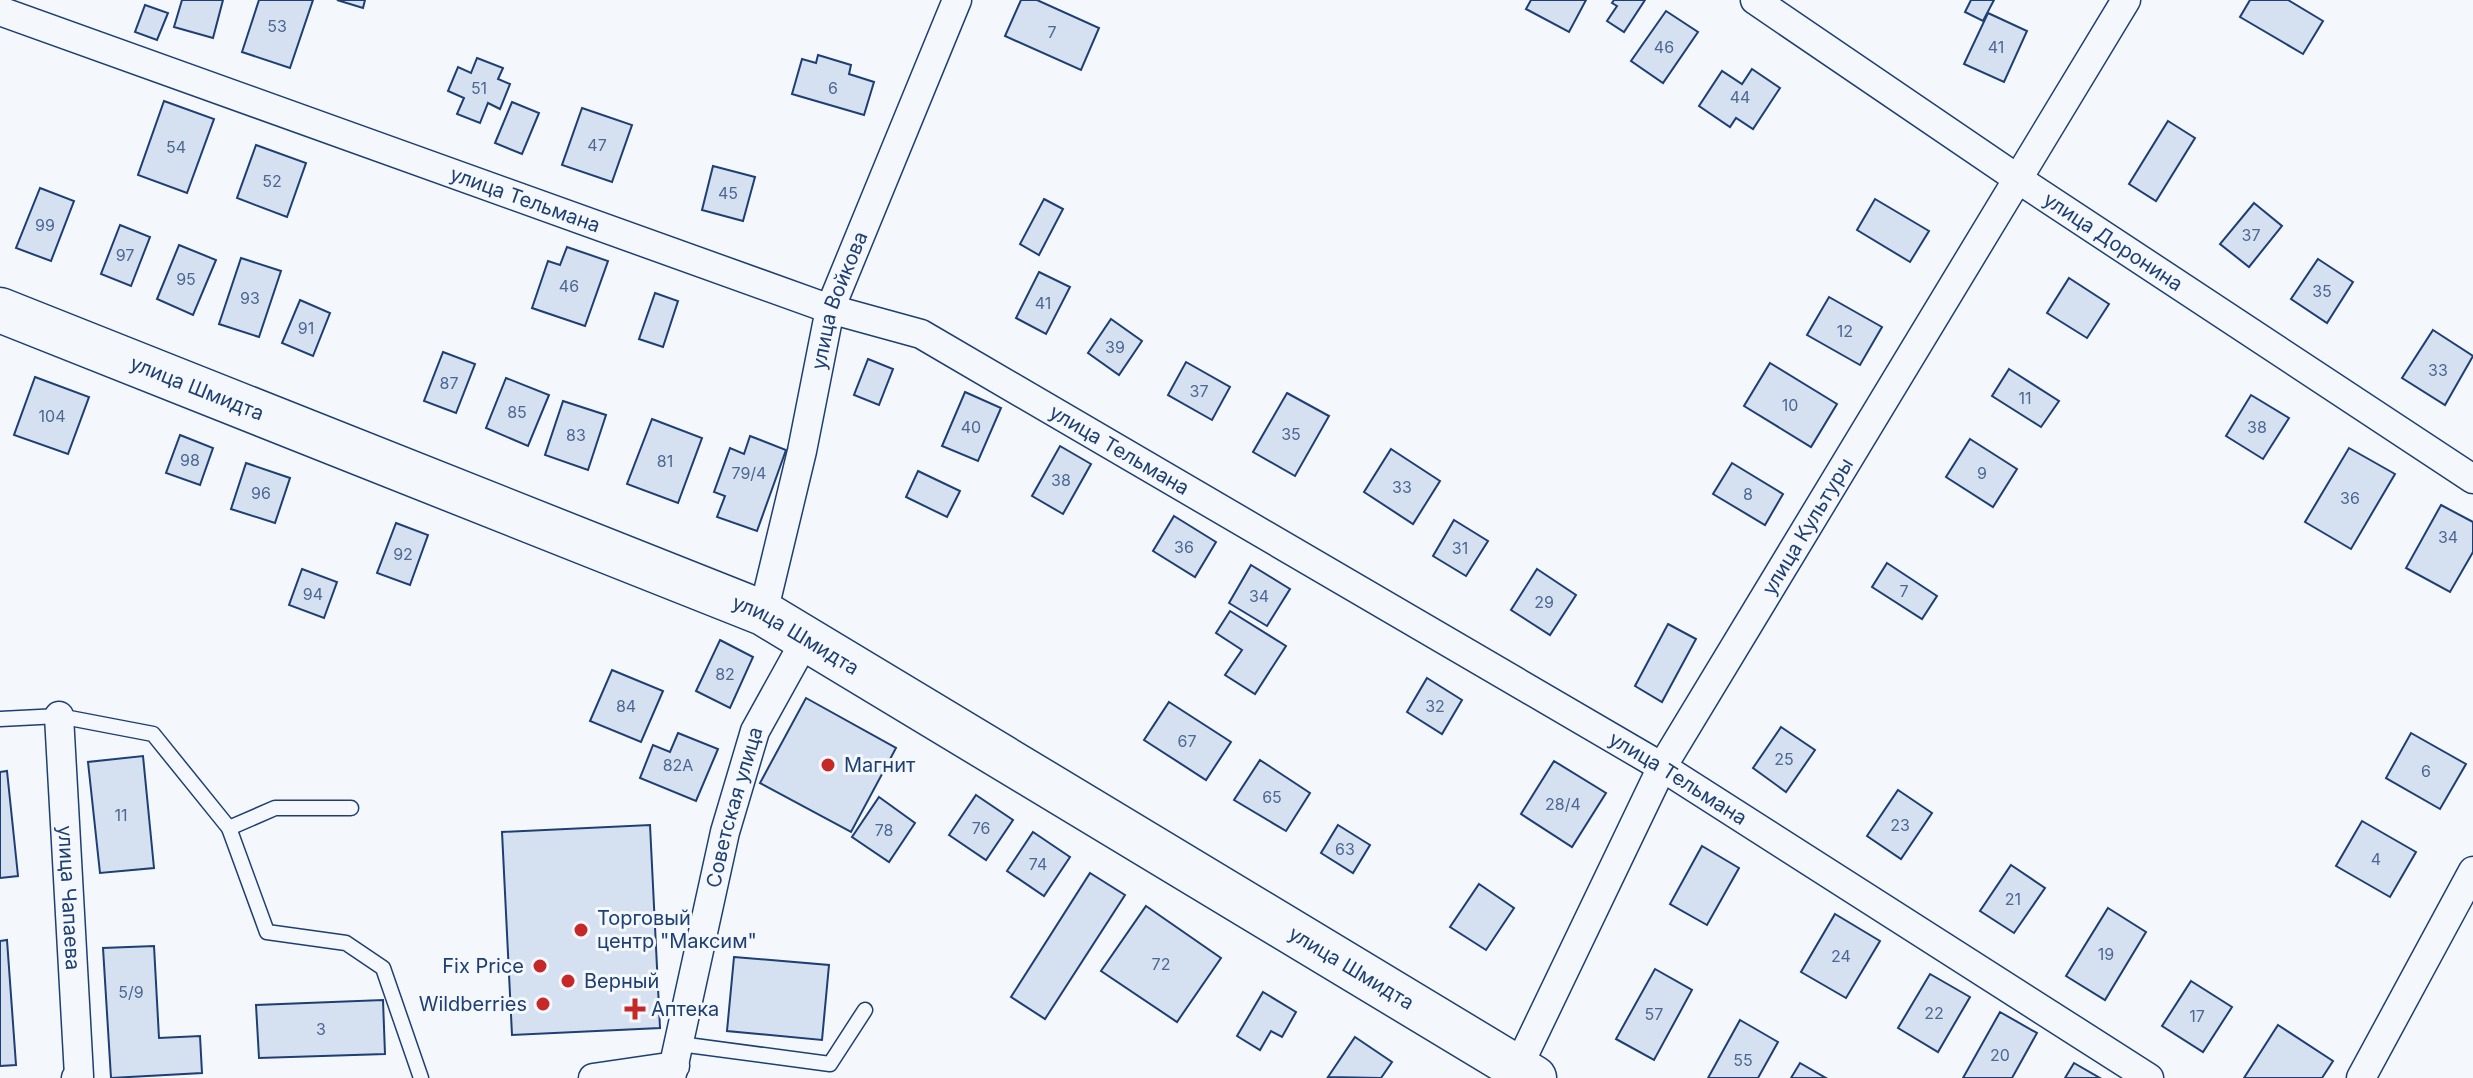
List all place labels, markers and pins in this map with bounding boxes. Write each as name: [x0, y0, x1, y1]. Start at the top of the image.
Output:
place label: Магнит: [844, 753, 916, 777]
marker: Магнит: [819, 756, 837, 774]
place label: Торговый центр "Максим": [597, 906, 757, 953]
marker: Торговый центр "Максим": [572, 921, 590, 939]
place label: Fix Price: [442, 954, 524, 978]
marker: Fix Price: [531, 957, 549, 975]
place label: Верный: [584, 969, 659, 993]
marker: Верный: [559, 972, 577, 990]
place label: Wildberries: [419, 992, 527, 1016]
marker: Wildberries: [534, 995, 552, 1013]
place label: Аптека: [651, 997, 719, 1021]
marker: Аптека: [626, 1000, 644, 1018]

